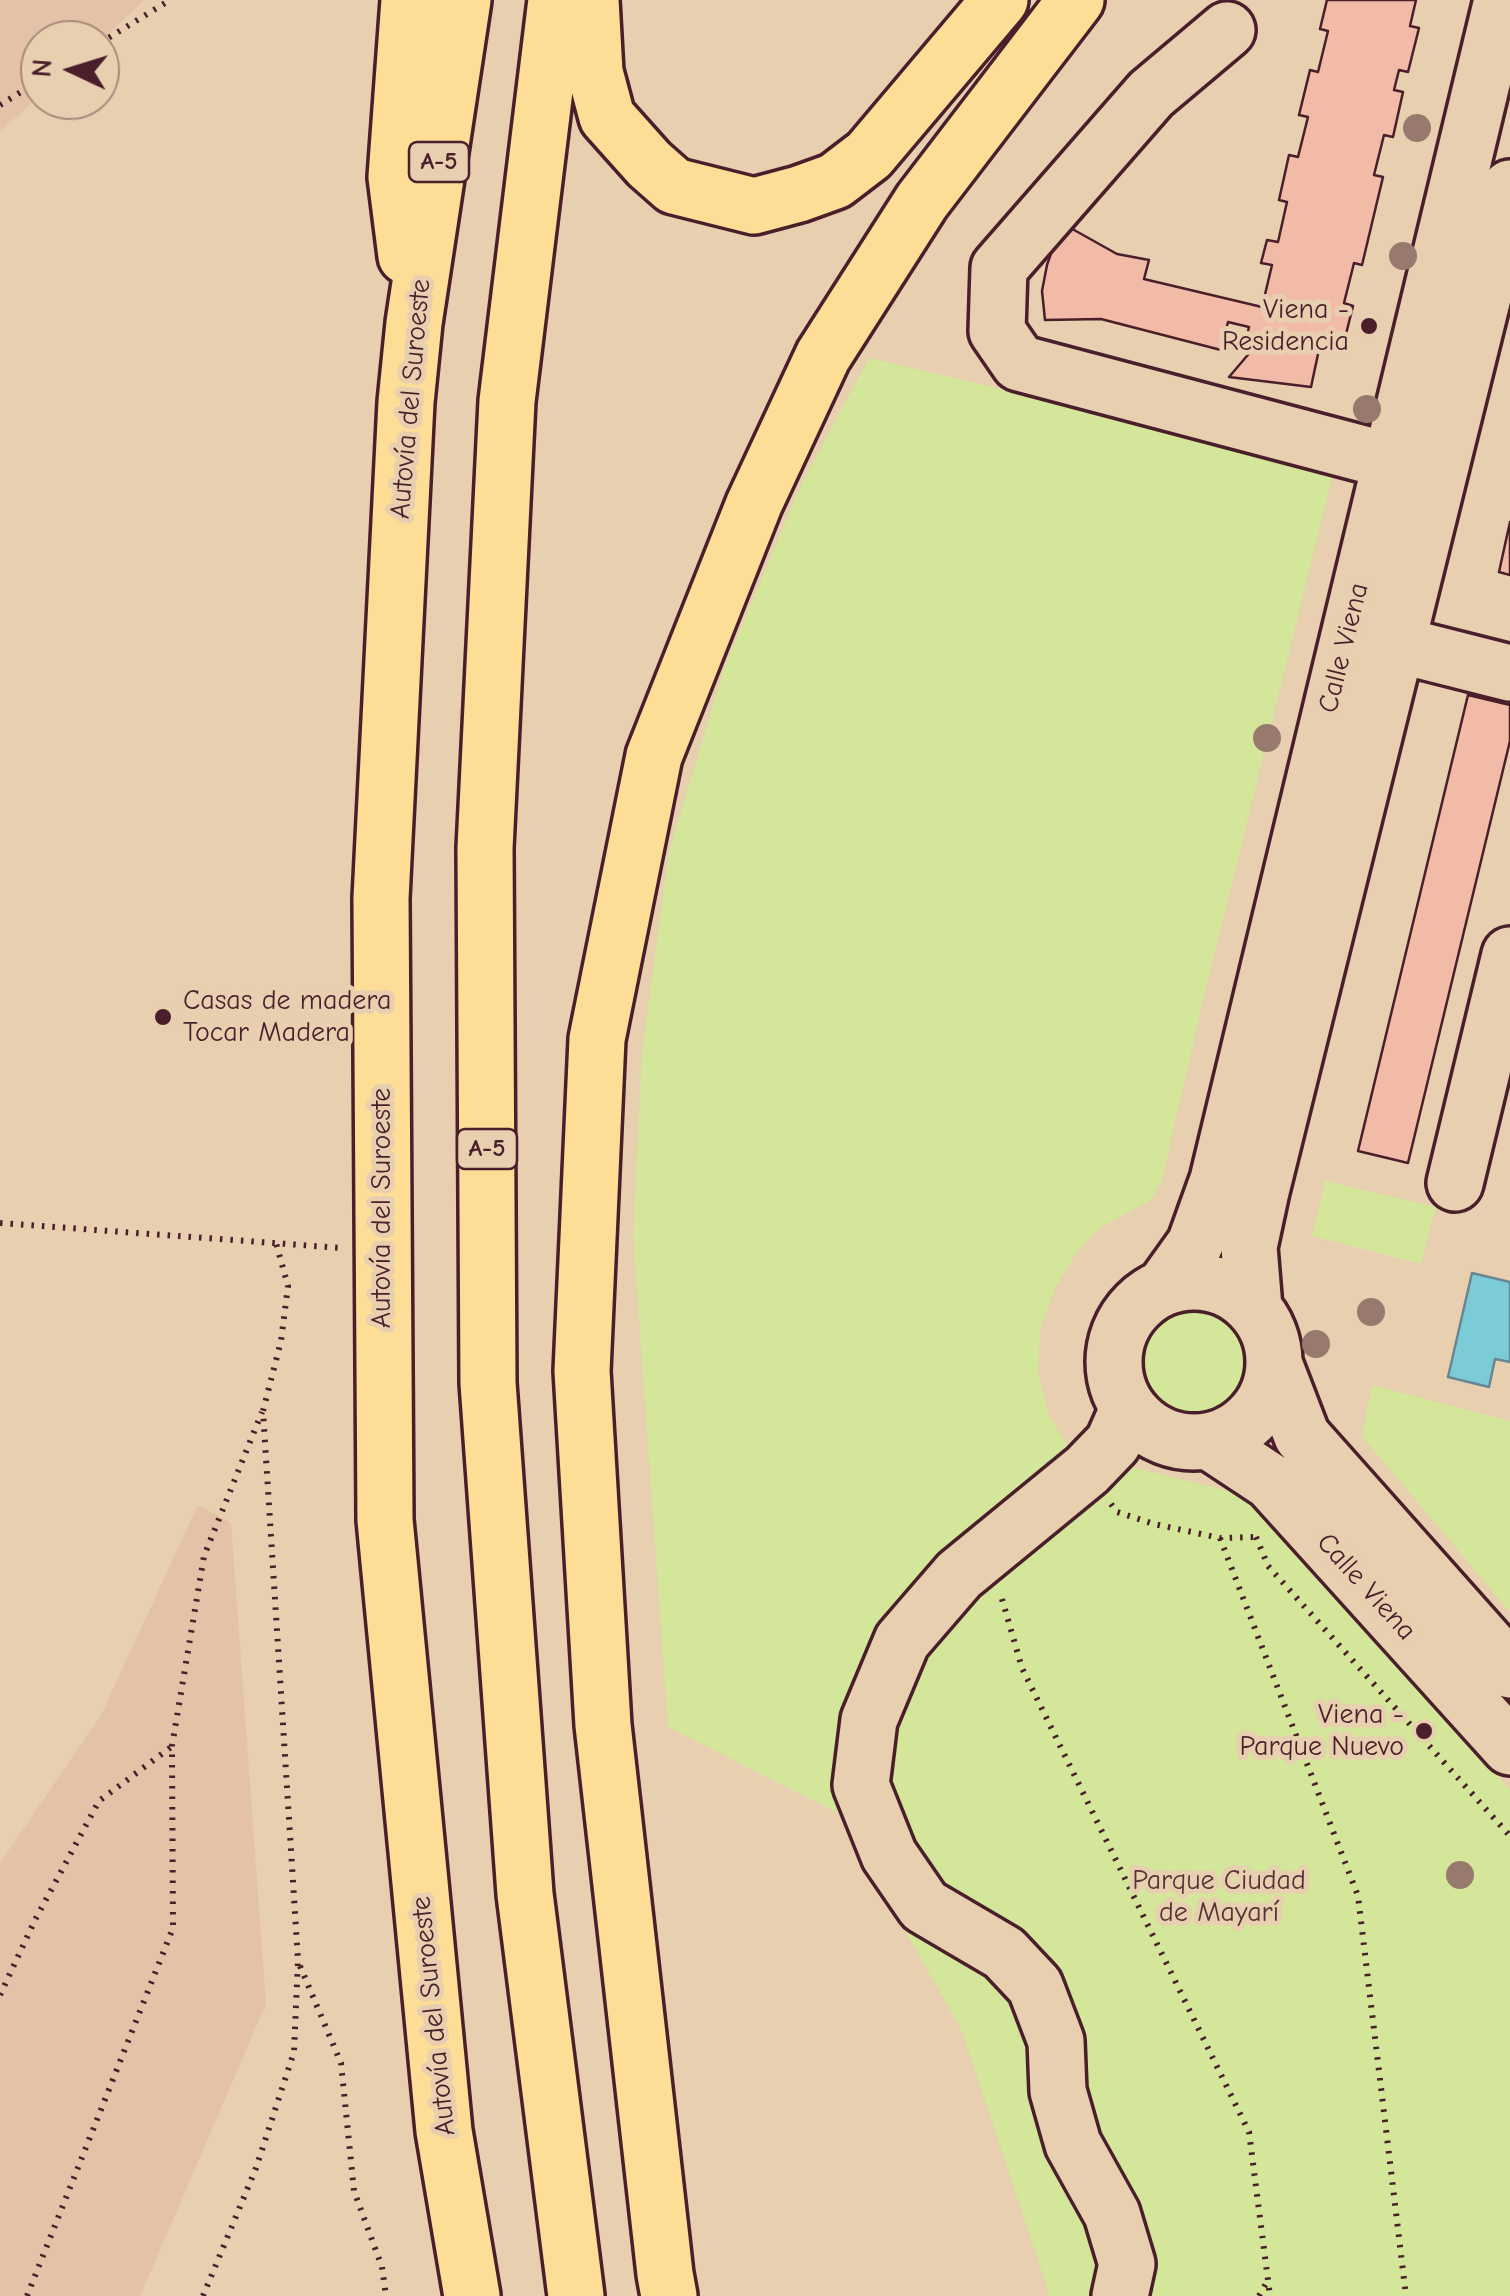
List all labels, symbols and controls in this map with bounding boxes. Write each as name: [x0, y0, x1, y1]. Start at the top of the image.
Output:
north arrow: [20, 20, 120, 120]
text: N: [25, 58, 59, 78]
road number: A-5: [409, 142, 469, 182]
street label: Autovía del Suroeste: [384, 278, 438, 520]
place label: Viena - Residencia: [1222, 293, 1349, 359]
marker: Viena - Residencia: [1358, 315, 1380, 337]
street label: Calle Viena: [1312, 580, 1376, 716]
place label: Casas de madera Tocar Madera: [183, 984, 391, 1050]
marker: Casas de madera Tocar Madera: [152, 1006, 174, 1028]
street label: Autovía del Suroeste: [365, 1088, 399, 1328]
road number: A-5: [457, 1129, 517, 1169]
street label: Calle Viena: [1309, 1526, 1423, 1648]
place label: Viena - Parque Nuevo: [1240, 1698, 1404, 1764]
marker: Viena - Parque Nuevo: [1413, 1720, 1435, 1742]
park label: Parque Ciudad de Mayarí: [1132, 1864, 1306, 1930]
street label: Autovía del Suroeste: [405, 1895, 463, 2137]

